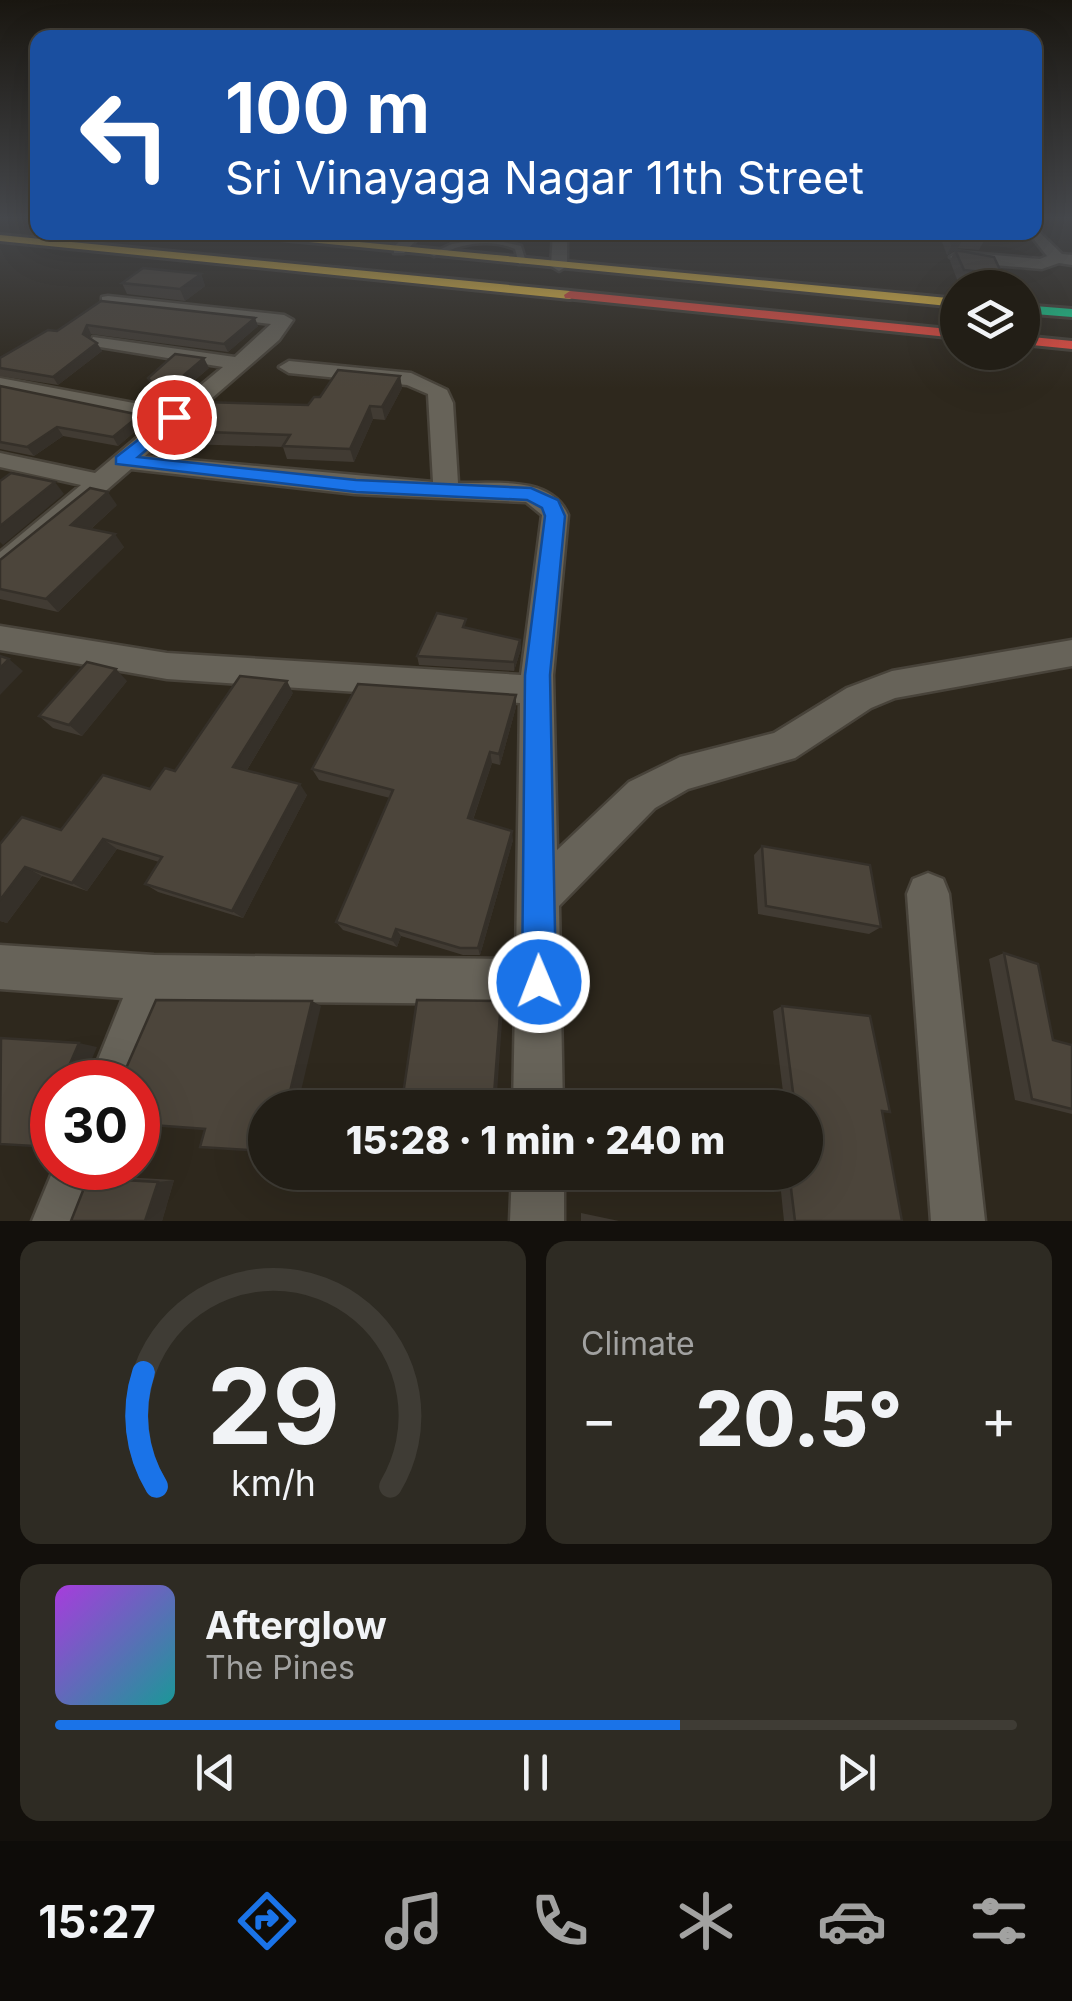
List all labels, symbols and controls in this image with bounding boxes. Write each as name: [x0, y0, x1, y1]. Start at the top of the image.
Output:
text: 100 m: [225, 65, 430, 150]
icon: left: [60, 70, 190, 200]
text: Sri Vinayaga Nagar 11th Street: [225, 150, 864, 205]
map controls: [940, 270, 1040, 370]
button: layers: [940, 270, 1040, 370]
pin: [132, 375, 217, 460]
icon: arrive: [147, 390, 202, 445]
position arrow: [487, 930, 591, 1034]
speed limit sign: 30: [30, 1060, 160, 1190]
text: 15:28 · 1 min · 240 m: [346, 1117, 725, 1163]
text: Climate: [581, 1324, 695, 1363]
text: 29: [206, 1343, 340, 1469]
text: 20.5°: [696, 1373, 902, 1464]
text: −: [581, 1386, 617, 1452]
text: +: [981, 1386, 1017, 1452]
text: km/h: [231, 1461, 315, 1505]
text: Afterglow: [205, 1602, 387, 1648]
text: The Pines: [205, 1648, 355, 1687]
icon: previous: [188, 1745, 243, 1800]
icon: pause: [508, 1745, 563, 1800]
icon: next: [829, 1745, 884, 1800]
icon: directions: [232, 1886, 302, 1956]
icon: music: [379, 1886, 449, 1956]
icon: phone: [525, 1886, 595, 1956]
icon: climate: [671, 1886, 741, 1956]
icon: car: [817, 1886, 887, 1956]
icon: filters: [964, 1886, 1034, 1956]
text: 15:27: [38, 1894, 156, 1949]

